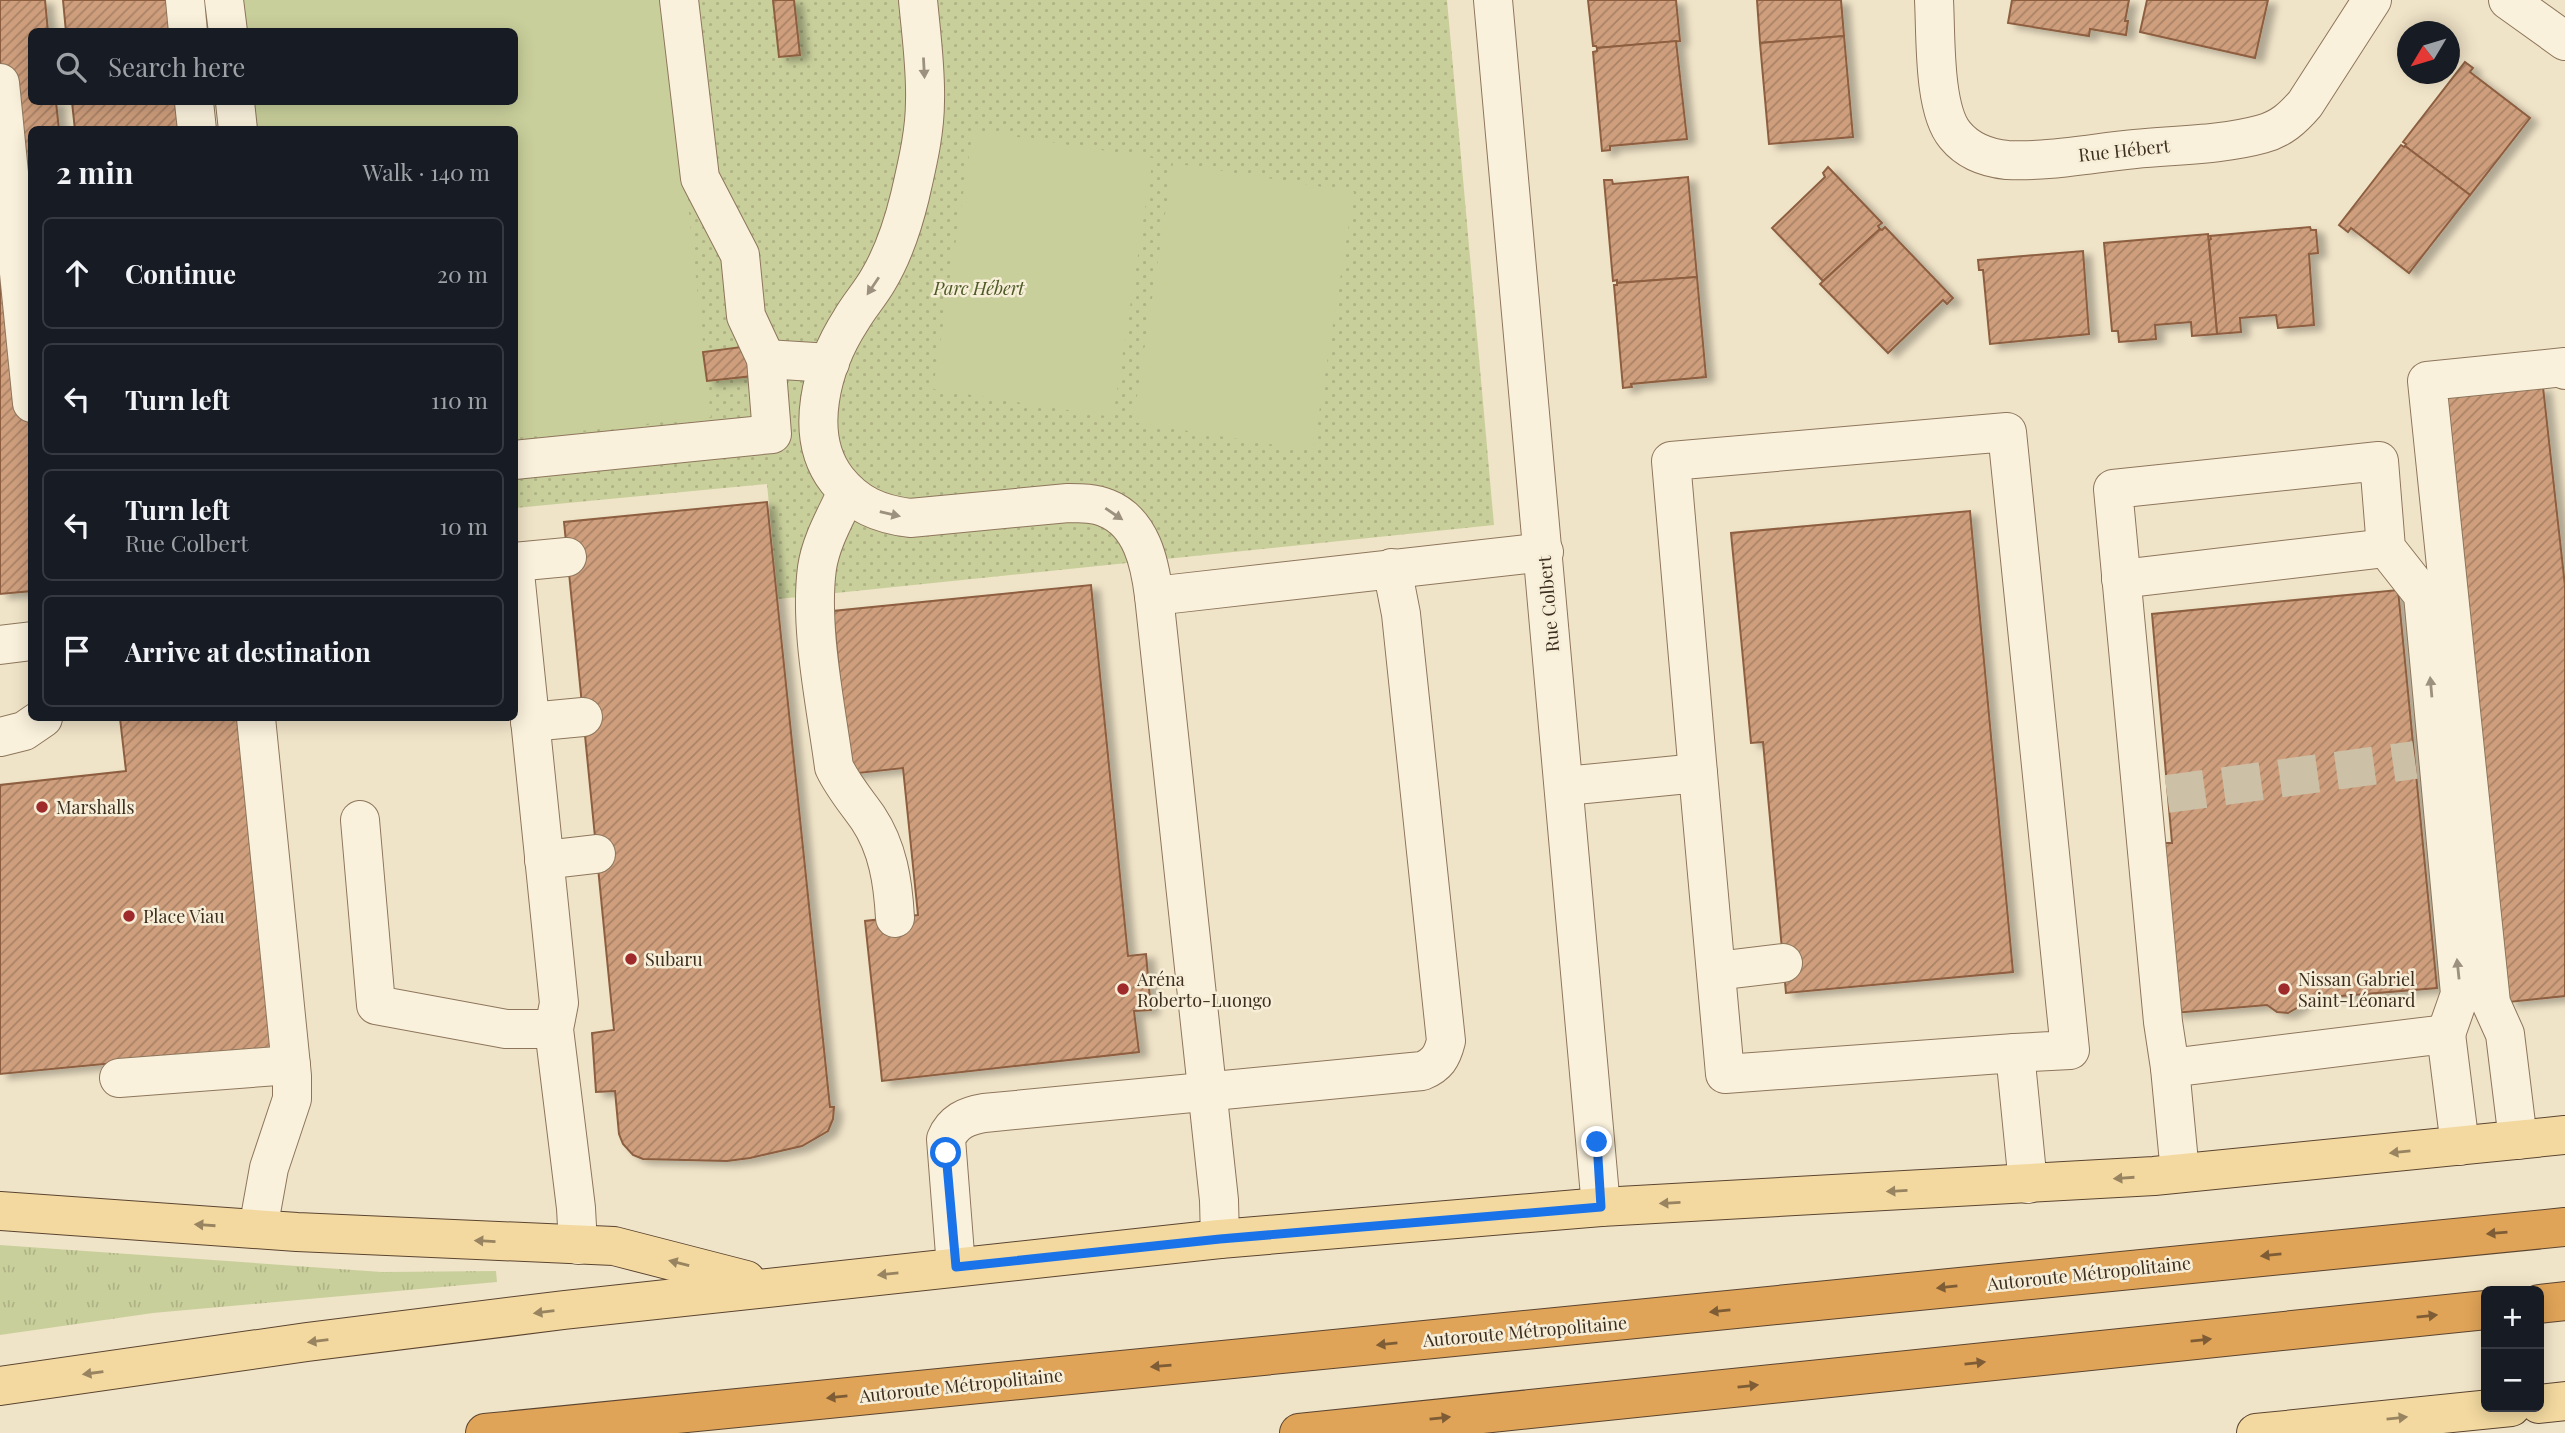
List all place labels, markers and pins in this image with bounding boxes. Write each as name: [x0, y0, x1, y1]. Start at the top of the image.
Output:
place label: Marshalls: [56, 795, 135, 819]
marker: Marshalls: [34, 799, 50, 815]
place label: Place Viau: [143, 904, 225, 928]
marker: Place Viau: [121, 908, 137, 924]
place label: Subaru: [645, 947, 703, 971]
marker: Subaru: [623, 951, 639, 967]
place label: Aréna Roberto-Luongo: [1136, 967, 1272, 1012]
place label: Nissan Gabriel Saint-Léonard: [2298, 967, 2416, 1012]
marker: Aréna Roberto-Luongo: [1115, 981, 1131, 997]
marker: Nissan Gabriel Saint-Léonard: [2276, 981, 2292, 997]

